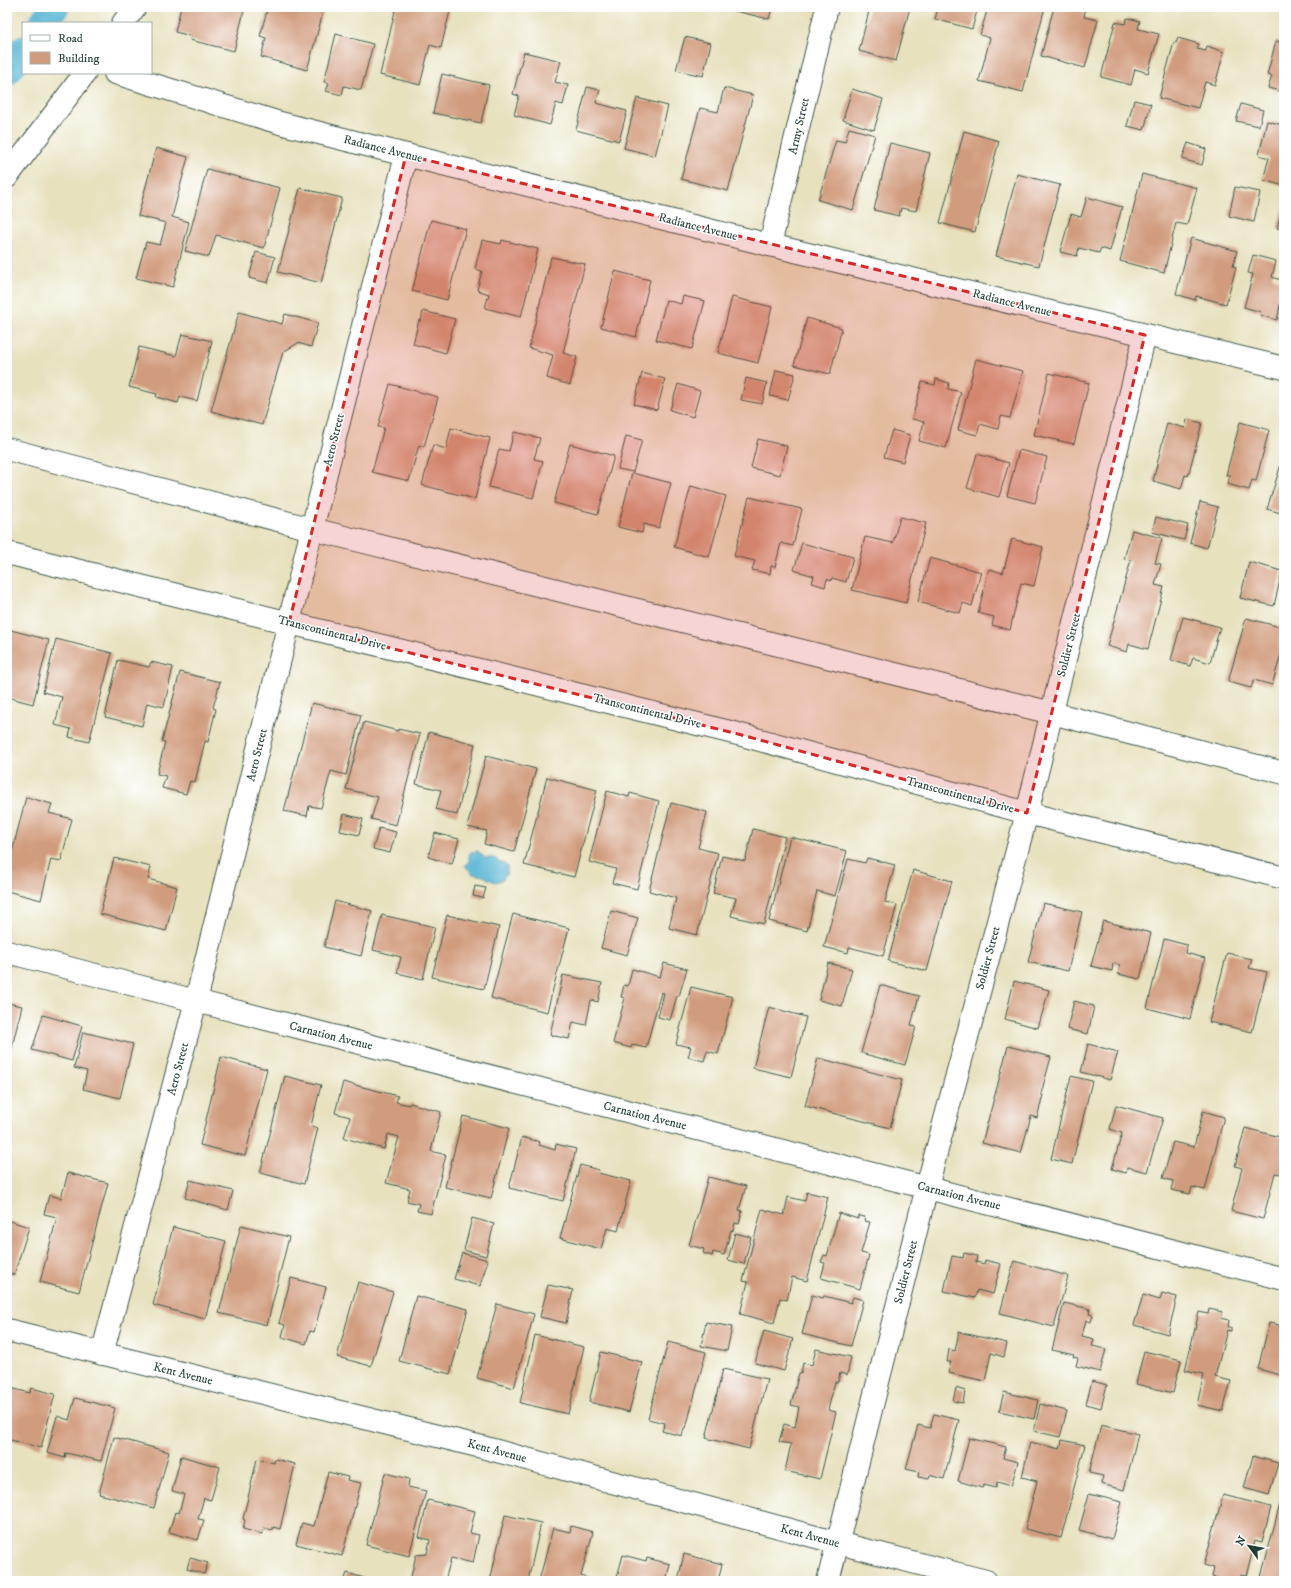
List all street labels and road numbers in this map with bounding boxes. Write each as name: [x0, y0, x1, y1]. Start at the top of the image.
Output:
street label: Army Street: [785, 96, 813, 156]
street label: Radiance Avenue: [342, 132, 424, 166]
street label: Radiance Avenue: [657, 210, 739, 244]
street label: Radiance Avenue: [971, 286, 1053, 320]
street label: Aero Street: [320, 412, 348, 468]
street label: Soldier Street: [1054, 611, 1084, 678]
street label: Transcontinental Drive: [276, 612, 388, 654]
street label: Transcontinental Drive: [591, 690, 703, 732]
street label: Aero Street: [243, 727, 271, 783]
street label: Transcontinental Drive: [904, 773, 1016, 817]
street label: Soldier Street: [972, 924, 1004, 991]
street label: Carnation Avenue: [288, 1018, 374, 1054]
street label: Aero Street: [164, 1041, 192, 1097]
street label: Carnation Avenue: [602, 1098, 688, 1134]
street label: Carnation Avenue: [916, 1178, 1002, 1214]
street label: Soldier Street: [891, 1238, 921, 1305]
street label: Kent Avenue: [152, 1359, 214, 1389]
street label: Kent Avenue: [466, 1436, 528, 1466]
street label: Kent Avenue: [779, 1521, 841, 1551]

